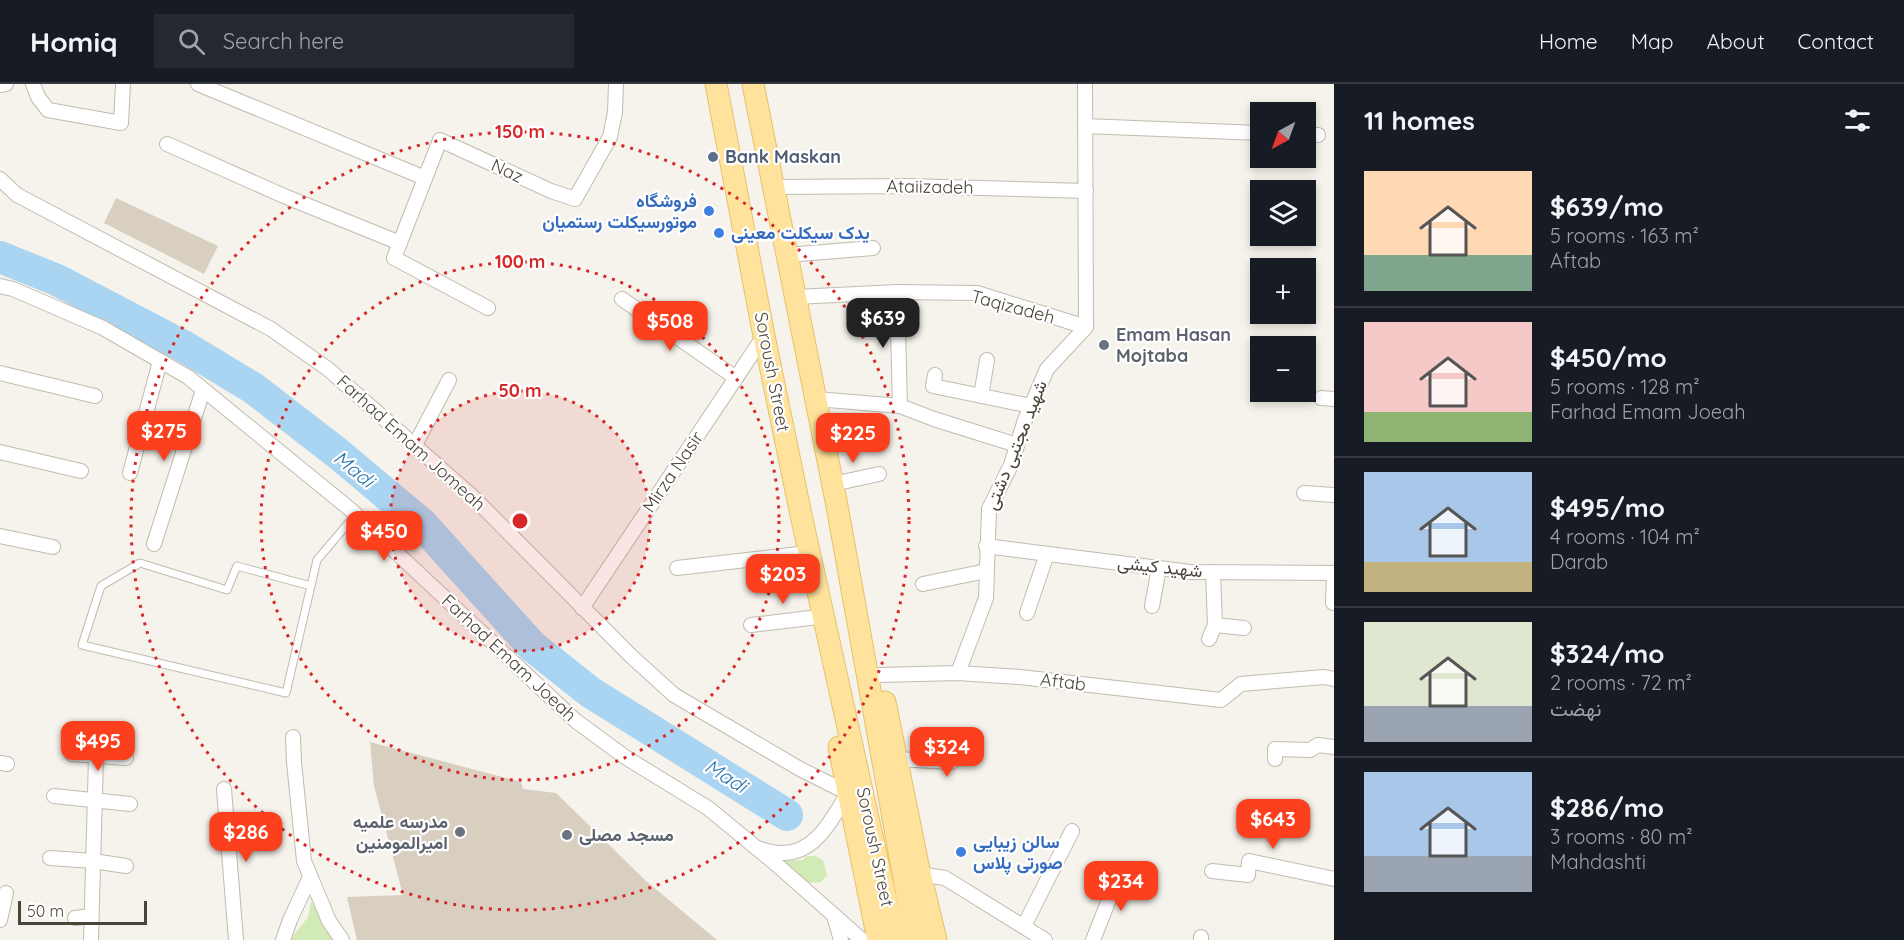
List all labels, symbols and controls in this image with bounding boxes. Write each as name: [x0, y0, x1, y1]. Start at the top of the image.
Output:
search box: [154, 14, 574, 68]
text: Homiq: [30, 24, 118, 59]
icon: search: [175, 25, 208, 58]
text: Search here: [223, 27, 344, 55]
text: Home: [1539, 28, 1598, 54]
text: Map: [1631, 28, 1674, 54]
text: About: [1707, 28, 1765, 54]
text: Contact: [1798, 28, 1874, 54]
north arrow: [1250, 102, 1316, 168]
map controls: [1250, 102, 1316, 402]
text: 11 homes: [1364, 104, 1475, 137]
icon: filters: [1841, 104, 1874, 137]
text: 150 m: [495, 120, 545, 143]
place label: Bank Maskan: [725, 145, 841, 168]
marker: Bank Maskan: [706, 150, 720, 164]
street label: Naz: [488, 153, 527, 188]
street label: Ataiizadeh: [886, 174, 974, 199]
button: layers: [1250, 180, 1316, 246]
place label: فروشگاه موتورسیکلت رستمیان: [542, 189, 697, 233]
text: $639/mo: [1550, 190, 1664, 223]
icon: home: [1412, 195, 1484, 267]
marker: فروشگاه موتورسیکلت رستمیان: [702, 204, 716, 218]
place label: یدک سیکلت معینی: [731, 221, 870, 244]
text: 5 rooms · 163 m²: [1550, 223, 1699, 248]
marker: یدک سیکلت معینی: [712, 226, 726, 240]
text: Aftab: [1550, 248, 1601, 273]
text: 100 m: [495, 250, 545, 273]
button: +: [1250, 258, 1316, 324]
street label: Taqizadeh: [969, 284, 1057, 329]
pin: $639: [847, 298, 919, 349]
pin: $508: [634, 301, 706, 352]
text: $639: [860, 305, 906, 330]
text: $508: [647, 308, 693, 333]
street label: Soroush Street: [750, 310, 795, 434]
place label: Emam Hasan Mojtaba: [1116, 323, 1231, 367]
button: −: [1250, 336, 1316, 402]
marker: Emam Hasan Mojtaba: [1097, 338, 1111, 352]
text: $450/mo: [1550, 341, 1667, 374]
icon: home: [1412, 346, 1484, 418]
street label: Farhad Emam Jomeah: [332, 370, 491, 516]
text: 5 rooms · 128 m²: [1550, 374, 1700, 399]
street label: شهید مجتبی دشتی: [979, 377, 1052, 513]
text: 50 m: [498, 379, 542, 402]
text: Farhad Emam Joeah: [1550, 399, 1746, 424]
pin: $275: [128, 411, 200, 462]
pin: $225: [817, 413, 889, 464]
text: $275: [141, 418, 187, 443]
text: $225: [830, 420, 876, 445]
street label: Mirza Nasir: [637, 427, 708, 517]
water label: Madi: [329, 445, 382, 494]
text: $495/mo: [1550, 491, 1665, 524]
icon: home: [1412, 496, 1484, 568]
pin: $450: [348, 511, 420, 562]
centre of rings: [510, 511, 530, 531]
text: $450: [360, 518, 408, 543]
text: 4 rooms · 104 m²: [1550, 524, 1700, 549]
text: Darab: [1550, 549, 1608, 574]
street label: شهید کیشی: [1116, 551, 1204, 582]
pin: $203: [747, 554, 819, 605]
text: $203: [760, 561, 806, 586]
street label: Farhad Emam Joeah: [437, 589, 582, 726]
text: $324/mo: [1550, 637, 1665, 670]
icon: home: [1412, 646, 1484, 718]
street label: Aftab: [1039, 667, 1087, 696]
text: 2 rooms · 72 m²: [1550, 670, 1692, 695]
text: نهضت: [1550, 696, 1601, 721]
pin: $495: [62, 721, 134, 772]
pin: $324: [911, 727, 983, 778]
text: $495: [75, 728, 121, 753]
text: $324: [924, 734, 970, 759]
water label: Madi: [701, 753, 754, 800]
street label: Soroush Street: [852, 785, 899, 909]
text: $286/mo: [1550, 791, 1664, 824]
icon: home: [1412, 796, 1484, 868]
pin: $643: [1237, 799, 1309, 850]
text: $643: [1250, 806, 1296, 831]
place label: مدرسه علمیه امیرالمومنین: [353, 810, 448, 854]
pin: $286: [210, 812, 282, 863]
text: $286: [223, 819, 269, 844]
place label: مسجد مصلی: [579, 823, 674, 846]
text: 3 rooms · 80 m²: [1550, 824, 1693, 849]
marker: مدرسه علمیه امیرالمومنین: [453, 825, 467, 839]
marker: مسجد مصلی: [560, 828, 574, 842]
place label: سالن زیبایی صورتی پلاس: [973, 830, 1063, 875]
marker: سالن زیبایی صورتی پلاس: [954, 845, 968, 859]
text: Mahdashti: [1550, 849, 1646, 874]
pin: $234: [1085, 861, 1157, 912]
text: $234: [1098, 868, 1144, 893]
scale bar: [18, 898, 147, 926]
text: 50 m: [27, 901, 64, 921]

